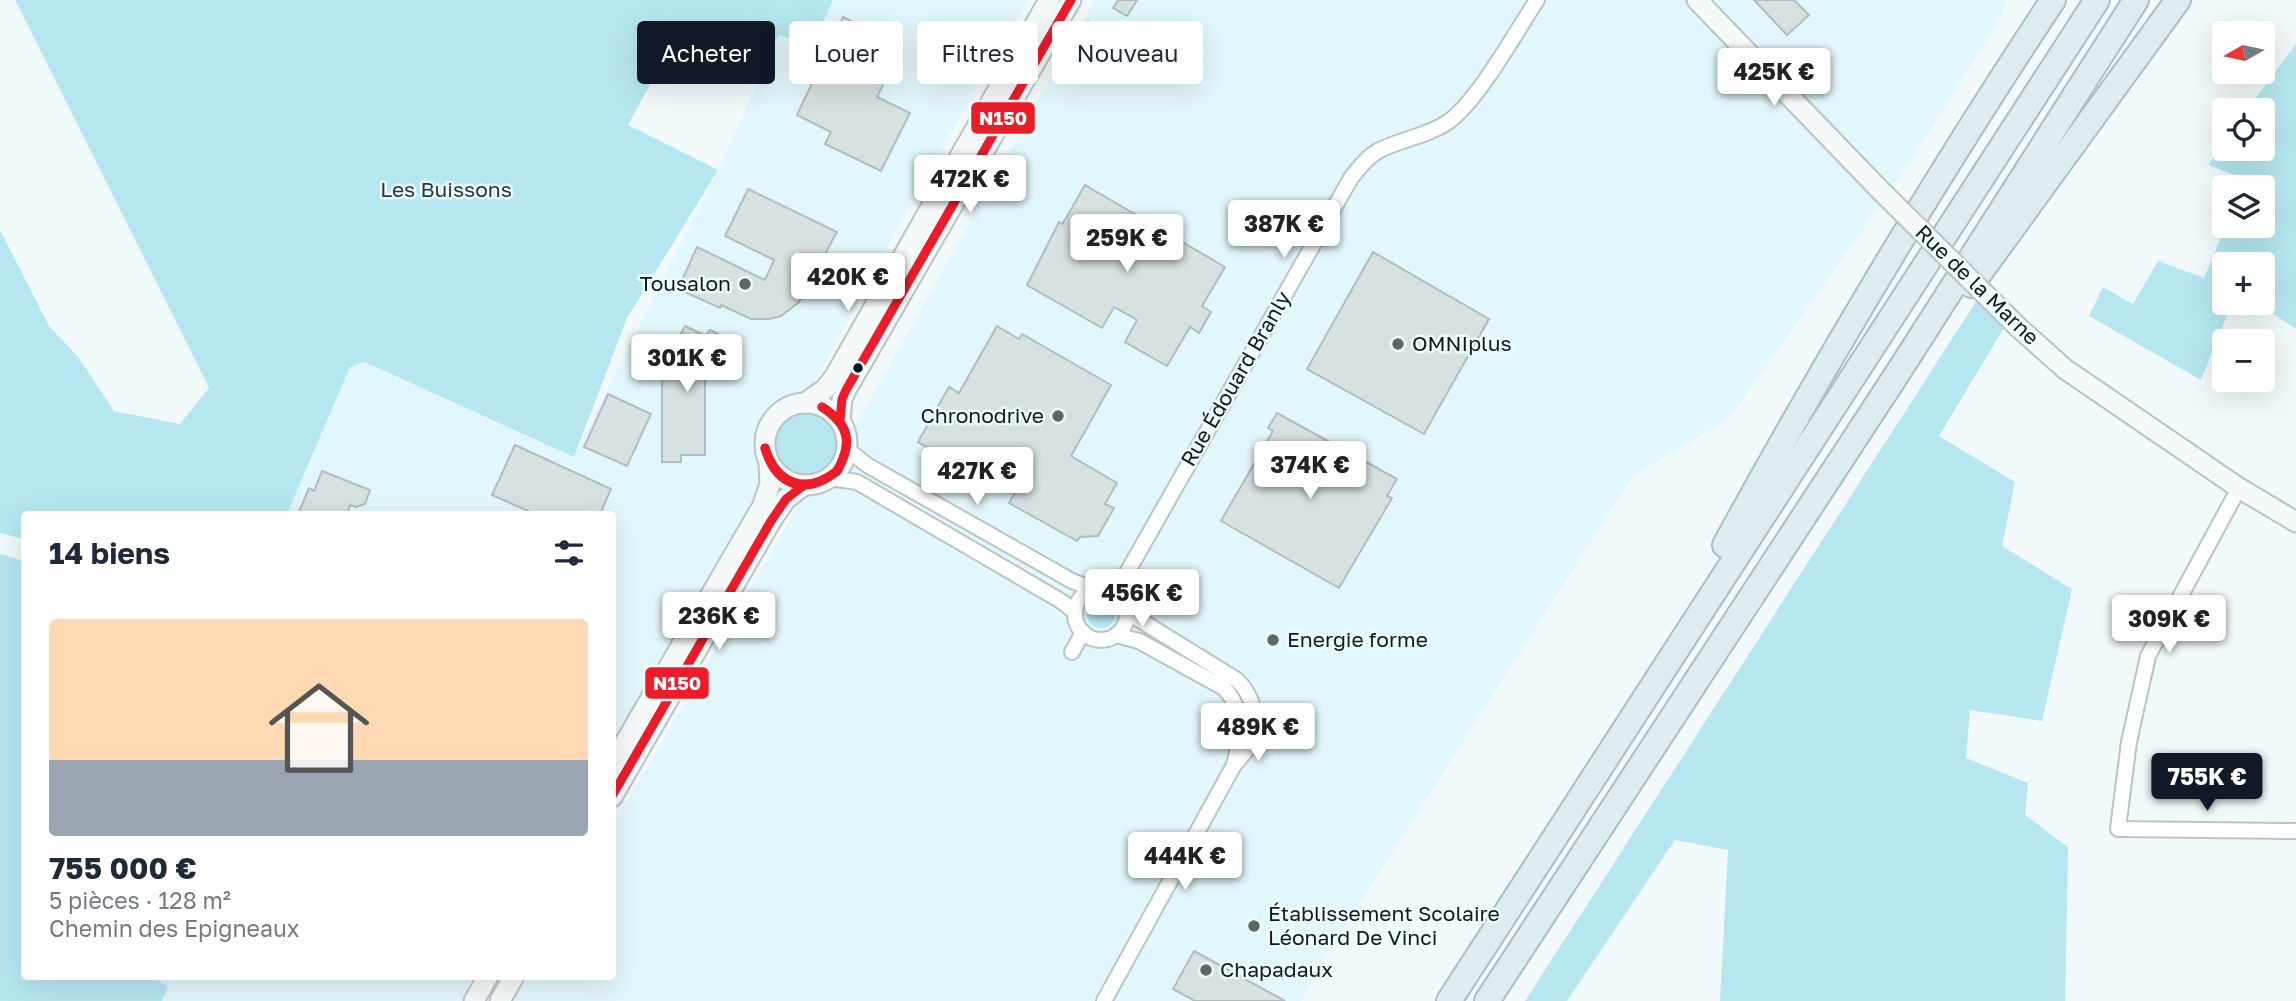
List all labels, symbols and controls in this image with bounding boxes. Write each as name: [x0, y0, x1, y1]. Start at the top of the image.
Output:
chip: Acheter: [637, 21, 775, 84]
chip: Louer: [789, 21, 903, 84]
chip: Filtres: [917, 21, 1038, 84]
chip: Nouveau: [1052, 21, 1203, 84]
north arrow: [2212, 21, 2275, 84]
map controls: [2212, 21, 2275, 392]
pin: 425K €: [1717, 48, 1831, 108]
text: 425K €: [1733, 57, 1815, 85]
button: locate: [2212, 98, 2275, 161]
line badge: N150: [970, 101, 1036, 135]
text: N150: [979, 106, 1027, 129]
pin: 472K €: [913, 156, 1027, 215]
text: 472K €: [930, 164, 1010, 192]
button: layers: [2212, 175, 2275, 238]
park label: Les Buissons: [380, 176, 512, 202]
pin: 387K €: [1227, 201, 1341, 260]
text: 387K €: [1244, 209, 1324, 237]
pin: 259K €: [1070, 215, 1184, 274]
street label: Rue de la Marne: [1911, 219, 2045, 350]
text: 259K €: [1086, 223, 1168, 251]
button: +: [2212, 252, 2275, 315]
pin: 420K €: [791, 254, 905, 313]
text: 420K €: [807, 262, 889, 290]
place label: Tousalon: [640, 270, 731, 296]
marker: Tousalon: [737, 276, 753, 292]
street label: Rue Édouard Branly: [1174, 286, 1296, 471]
button: −: [2212, 329, 2275, 392]
place label: OMNIplus: [1412, 330, 1512, 356]
pin: 301K €: [630, 334, 744, 394]
marker: OMNIplus: [1390, 336, 1406, 352]
text: 301K €: [647, 343, 727, 371]
unlabelled marker: [851, 361, 865, 375]
place label: Chronodrive: [920, 402, 1044, 428]
marker: Chronodrive: [1050, 408, 1066, 424]
pin: 374K €: [1253, 442, 1367, 501]
pin: 427K €: [920, 448, 1034, 507]
text: 374K €: [1270, 450, 1350, 478]
text: 427K €: [937, 456, 1017, 484]
icon: filters: [550, 534, 588, 572]
text: 14 biens: [49, 535, 170, 571]
pin: 456K €: [1085, 570, 1199, 629]
text: 456K €: [1101, 578, 1183, 606]
pin: 236K €: [662, 592, 776, 652]
pin: 309K €: [2112, 596, 2226, 655]
text: 236K €: [678, 601, 760, 629]
text: 309K €: [2128, 604, 2210, 632]
place label: Energie forme: [1287, 626, 1428, 652]
marker: Energie forme: [1265, 632, 1281, 648]
icon: home: [256, 665, 382, 791]
line badge: N150: [644, 666, 710, 700]
text: N150: [653, 671, 701, 694]
pin: 489K €: [1201, 704, 1315, 763]
text: 489K €: [1217, 712, 1299, 740]
pin: 755K €: [2150, 754, 2264, 813]
text: 755K €: [2167, 762, 2247, 790]
pin: 444K €: [1128, 832, 1242, 892]
text: 444K €: [1144, 841, 1226, 869]
text: 755 000 €: [49, 850, 197, 886]
text: 5 pièces · 128 m²: [49, 886, 231, 914]
place label: Établissement Scolaire Léonard De Vinci: [1268, 900, 1500, 950]
text: Chemin des Epigneaux: [49, 914, 300, 942]
marker: Établissement Scolaire Léonard De Vinci: [1246, 918, 1262, 934]
place label: Chapadaux: [1220, 956, 1333, 982]
marker: Chapadaux: [1198, 962, 1214, 978]

